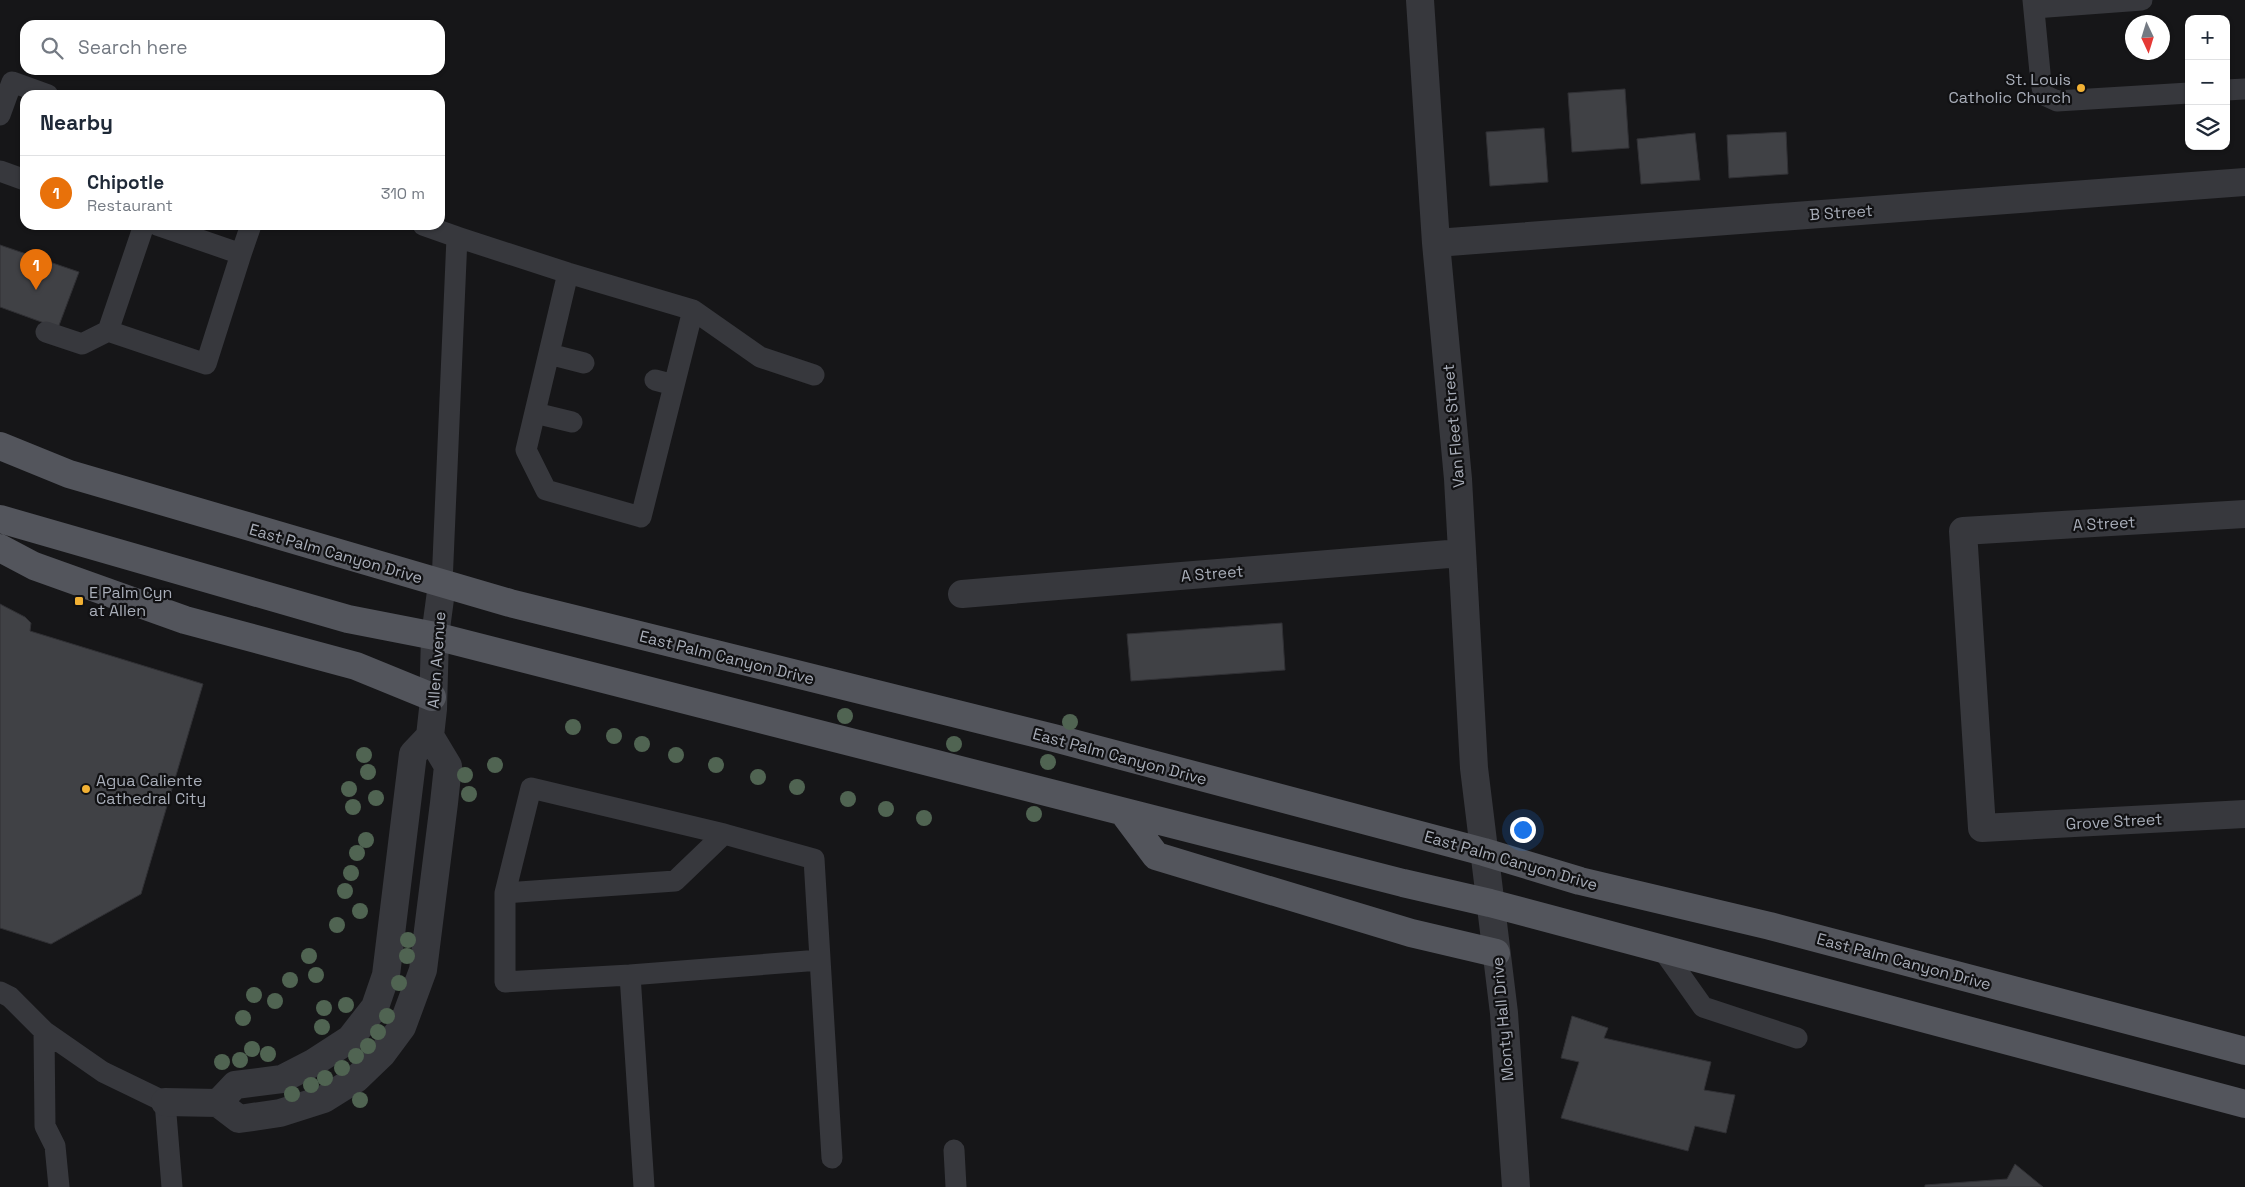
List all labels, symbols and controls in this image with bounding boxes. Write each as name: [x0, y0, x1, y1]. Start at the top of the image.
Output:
north arrow: [2125, 15, 2170, 60]
map controls: [2185, 15, 2230, 150]
button: +: [2185, 15, 2230, 60]
search box: [20, 20, 445, 75]
icon: search: [38, 34, 66, 62]
text: Search here: [78, 35, 188, 60]
button: −: [2185, 60, 2230, 105]
place label: St. Louis Catholic Church: [1949, 69, 2071, 108]
marker: St. Louis Catholic Church: [2075, 82, 2087, 94]
button: layers: [2185, 105, 2230, 150]
text: Nearby: [40, 109, 113, 136]
text: Chipotle: [87, 170, 164, 195]
text: 1: [52, 183, 60, 204]
text: 310 m: [381, 183, 425, 204]
text: Restaurant: [87, 195, 173, 216]
street label: B Street: [1809, 200, 1873, 225]
pin: 1: [20, 249, 52, 290]
street label: Van Fleet Street: [1438, 363, 1469, 489]
street label: A Street: [2072, 511, 2136, 536]
street label: East Palm Canyon Drive: [247, 519, 425, 588]
street label: A Street: [1180, 560, 1244, 587]
place label: E Palm Cyn at Allen: [89, 582, 172, 621]
marker: E Palm Cyn at Allen: [73, 595, 85, 607]
street label: Allen Avenue: [423, 611, 450, 709]
street label: East Palm Canyon Drive: [637, 626, 816, 689]
street label: East Palm Canyon Drive: [1031, 723, 1209, 790]
place label: Agua Caliente Cathedral City: [96, 770, 206, 809]
marker: Agua Caliente Cathedral City: [80, 783, 92, 795]
street label: Grove Street: [2065, 808, 2163, 835]
your location: [1510, 817, 1536, 843]
street label: East Palm Canyon Drive: [1422, 826, 1600, 895]
street label: East Palm Canyon Drive: [1815, 928, 1993, 995]
street label: Monty Hall Drive: [1487, 956, 1518, 1082]

